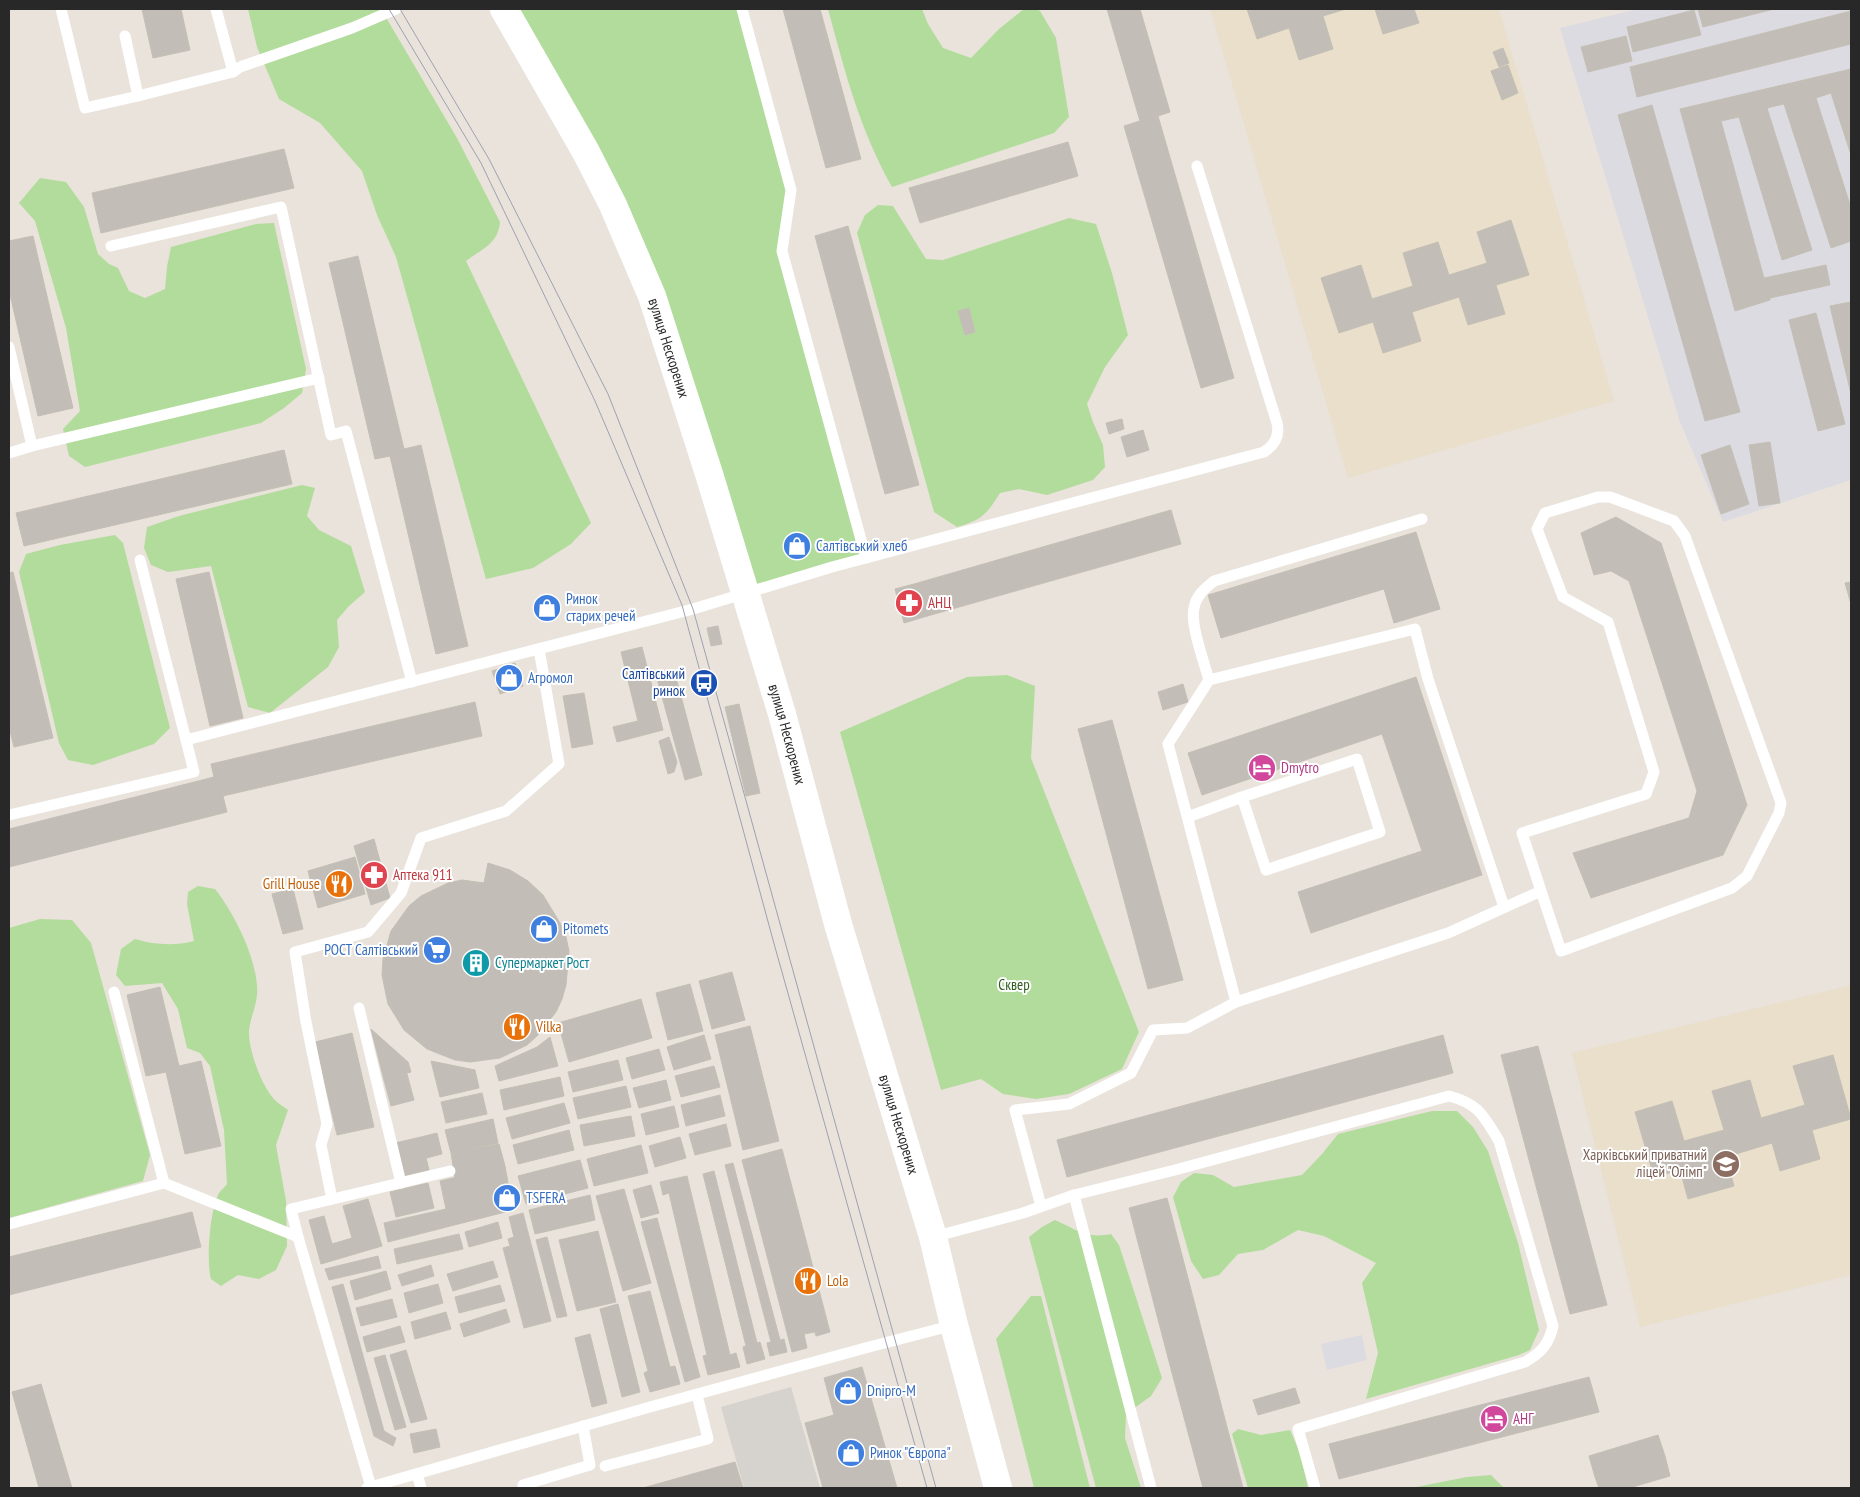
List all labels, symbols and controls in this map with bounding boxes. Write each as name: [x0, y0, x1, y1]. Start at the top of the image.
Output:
street label: вулиця Нескорених: [644, 296, 694, 400]
shop icon: Салтівський хлеб: [782, 531, 812, 561]
place label: Салтівський хлеб: [816, 536, 907, 555]
pharmacy icon: АНЦ: [894, 588, 924, 618]
place label: Ринок старих речей: [566, 589, 636, 625]
shop icon: Ринок старих речей: [532, 593, 562, 623]
place label: АНЦ: [928, 593, 951, 612]
shop icon: Агромол: [494, 663, 524, 693]
place label: Салтівський ринок: [622, 664, 685, 700]
place label: Агромол: [528, 668, 573, 687]
bus stop icon: Салтівський ринок: [689, 668, 719, 698]
street label: вулиця Нескорених: [764, 682, 810, 787]
hotel icon: Dmytro: [1247, 753, 1277, 783]
place label: Dmytro: [1281, 758, 1319, 777]
pharmacy icon: Аптека 911: [359, 860, 389, 890]
place label: Аптека 911: [393, 865, 453, 884]
restaurant icon: Grill House: [324, 869, 354, 899]
place label: Grill House: [263, 874, 320, 893]
shop icon: Pitomets: [529, 914, 559, 944]
place label: Pitomets: [563, 919, 609, 938]
supermarket icon: РОСТ Салтівський: [422, 935, 452, 965]
place label: РОСТ Салтівський: [324, 940, 418, 959]
building icon: Супермаркет Рост: [461, 948, 491, 978]
place label: Супермаркет Рост: [495, 953, 589, 972]
park label: Сквер: [998, 975, 1030, 994]
restaurant icon: Vilka: [502, 1012, 532, 1042]
place label: Vilka: [535, 1017, 562, 1036]
street label: вулиця Нескорених: [875, 1072, 923, 1177]
place label: Харківський приватний ліцей "Олімп": [1583, 1145, 1707, 1181]
school or university icon: Харківський приватний ліцей "Олімп": [1711, 1149, 1741, 1179]
shop icon: TSFERA: [492, 1183, 522, 1213]
place label: TSFERA: [526, 1188, 567, 1207]
restaurant icon: Lola: [793, 1266, 823, 1296]
place label: Lola: [827, 1271, 849, 1290]
shop icon: Dnipro-M: [833, 1376, 863, 1406]
place label: Dnipro-M: [867, 1381, 916, 1400]
hotel icon: АНГ: [1479, 1404, 1509, 1434]
place label: АНГ: [1513, 1409, 1534, 1428]
shop icon: Ринок "Європа": [836, 1438, 866, 1468]
place label: Ринок "Європа": [870, 1443, 951, 1462]

